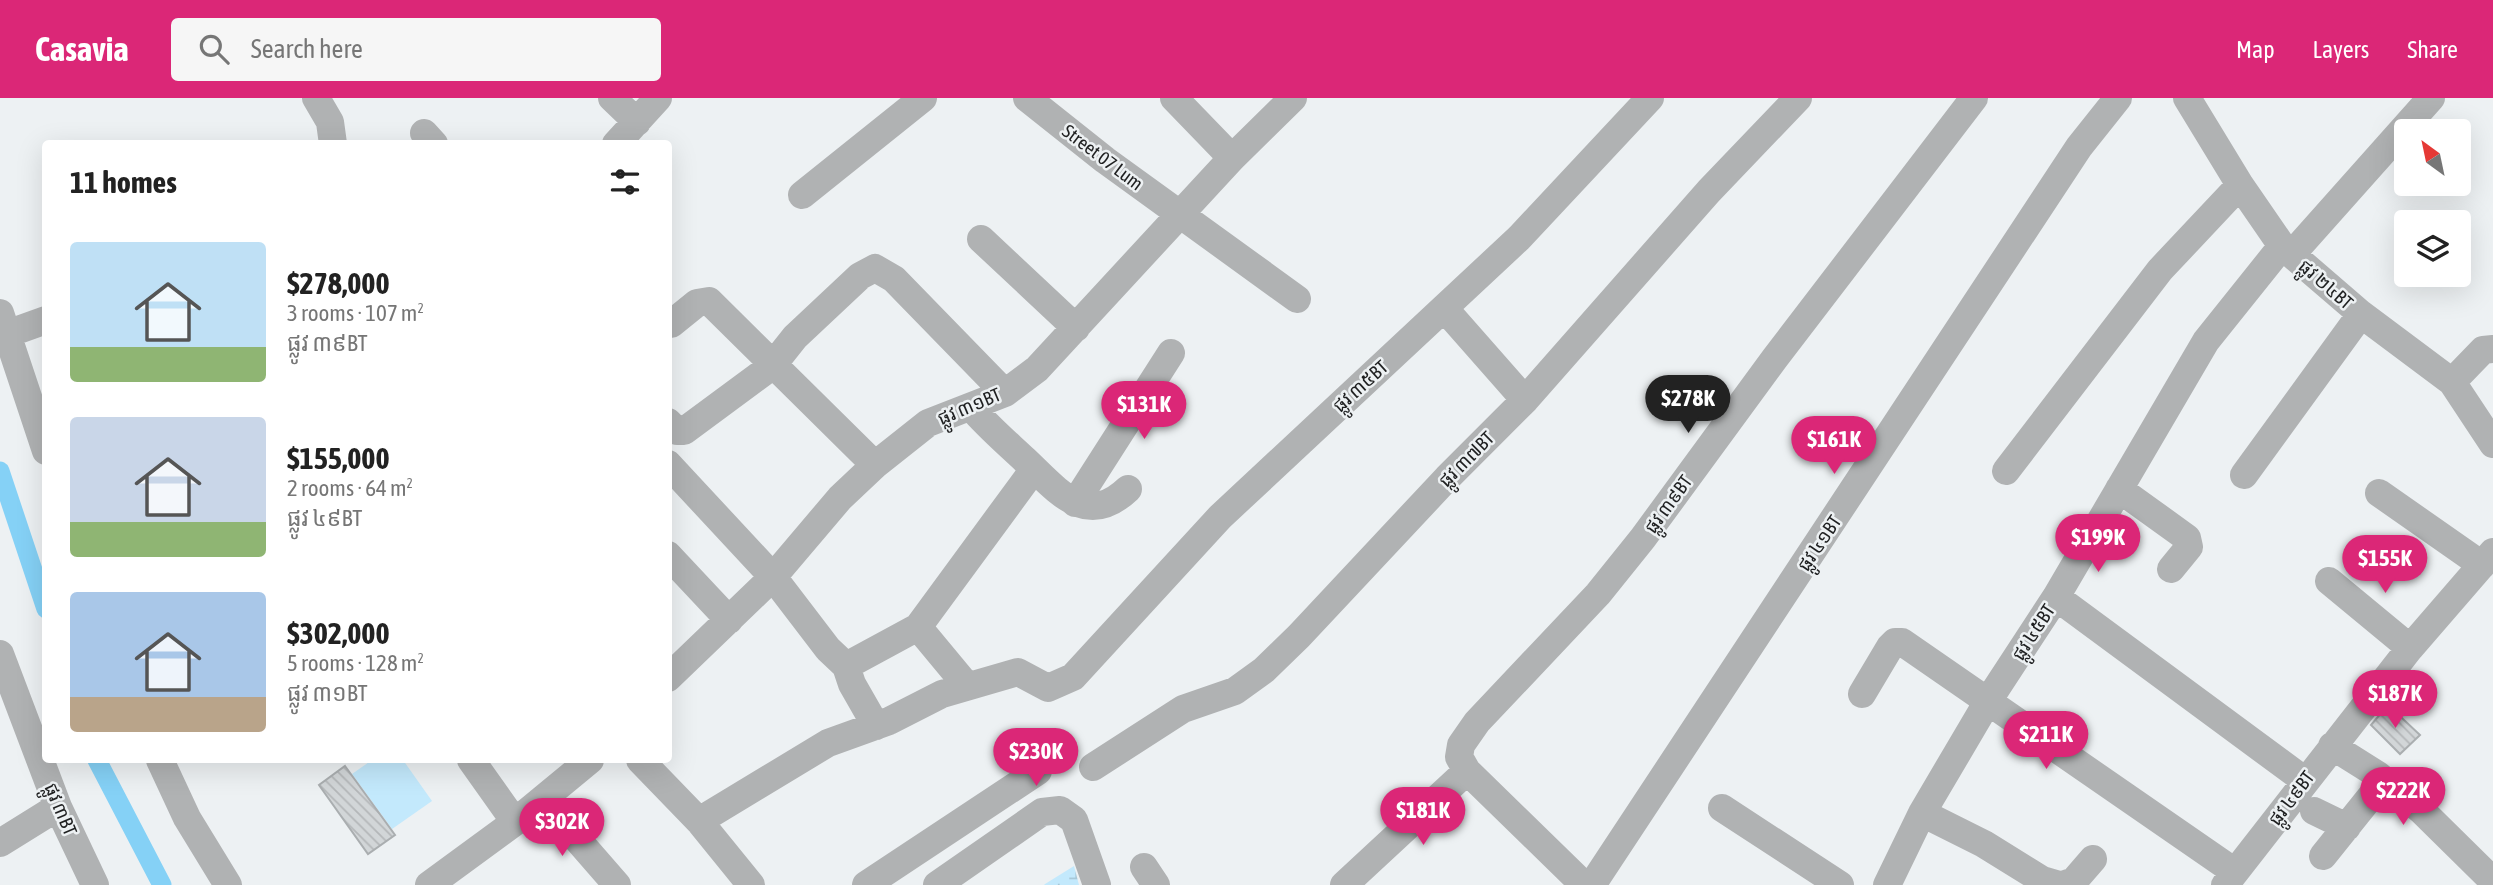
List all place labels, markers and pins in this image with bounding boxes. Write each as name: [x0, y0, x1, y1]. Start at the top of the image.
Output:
pin: $278K: [1639, 376, 1737, 435]
pin: $131K: [1095, 382, 1193, 441]
pin: $161K: [1785, 416, 1883, 476]
pin: $199K: [2049, 514, 2147, 574]
pin: $155K: [2336, 536, 2434, 595]
pin: $187K: [2346, 670, 2444, 730]
pin: $211K: [1997, 712, 2095, 771]
pin: $230K: [987, 728, 1085, 788]
pin: $222K: [2354, 768, 2452, 827]
pin: $181K: [1374, 788, 1472, 847]
pin: $302K: [513, 798, 611, 858]

